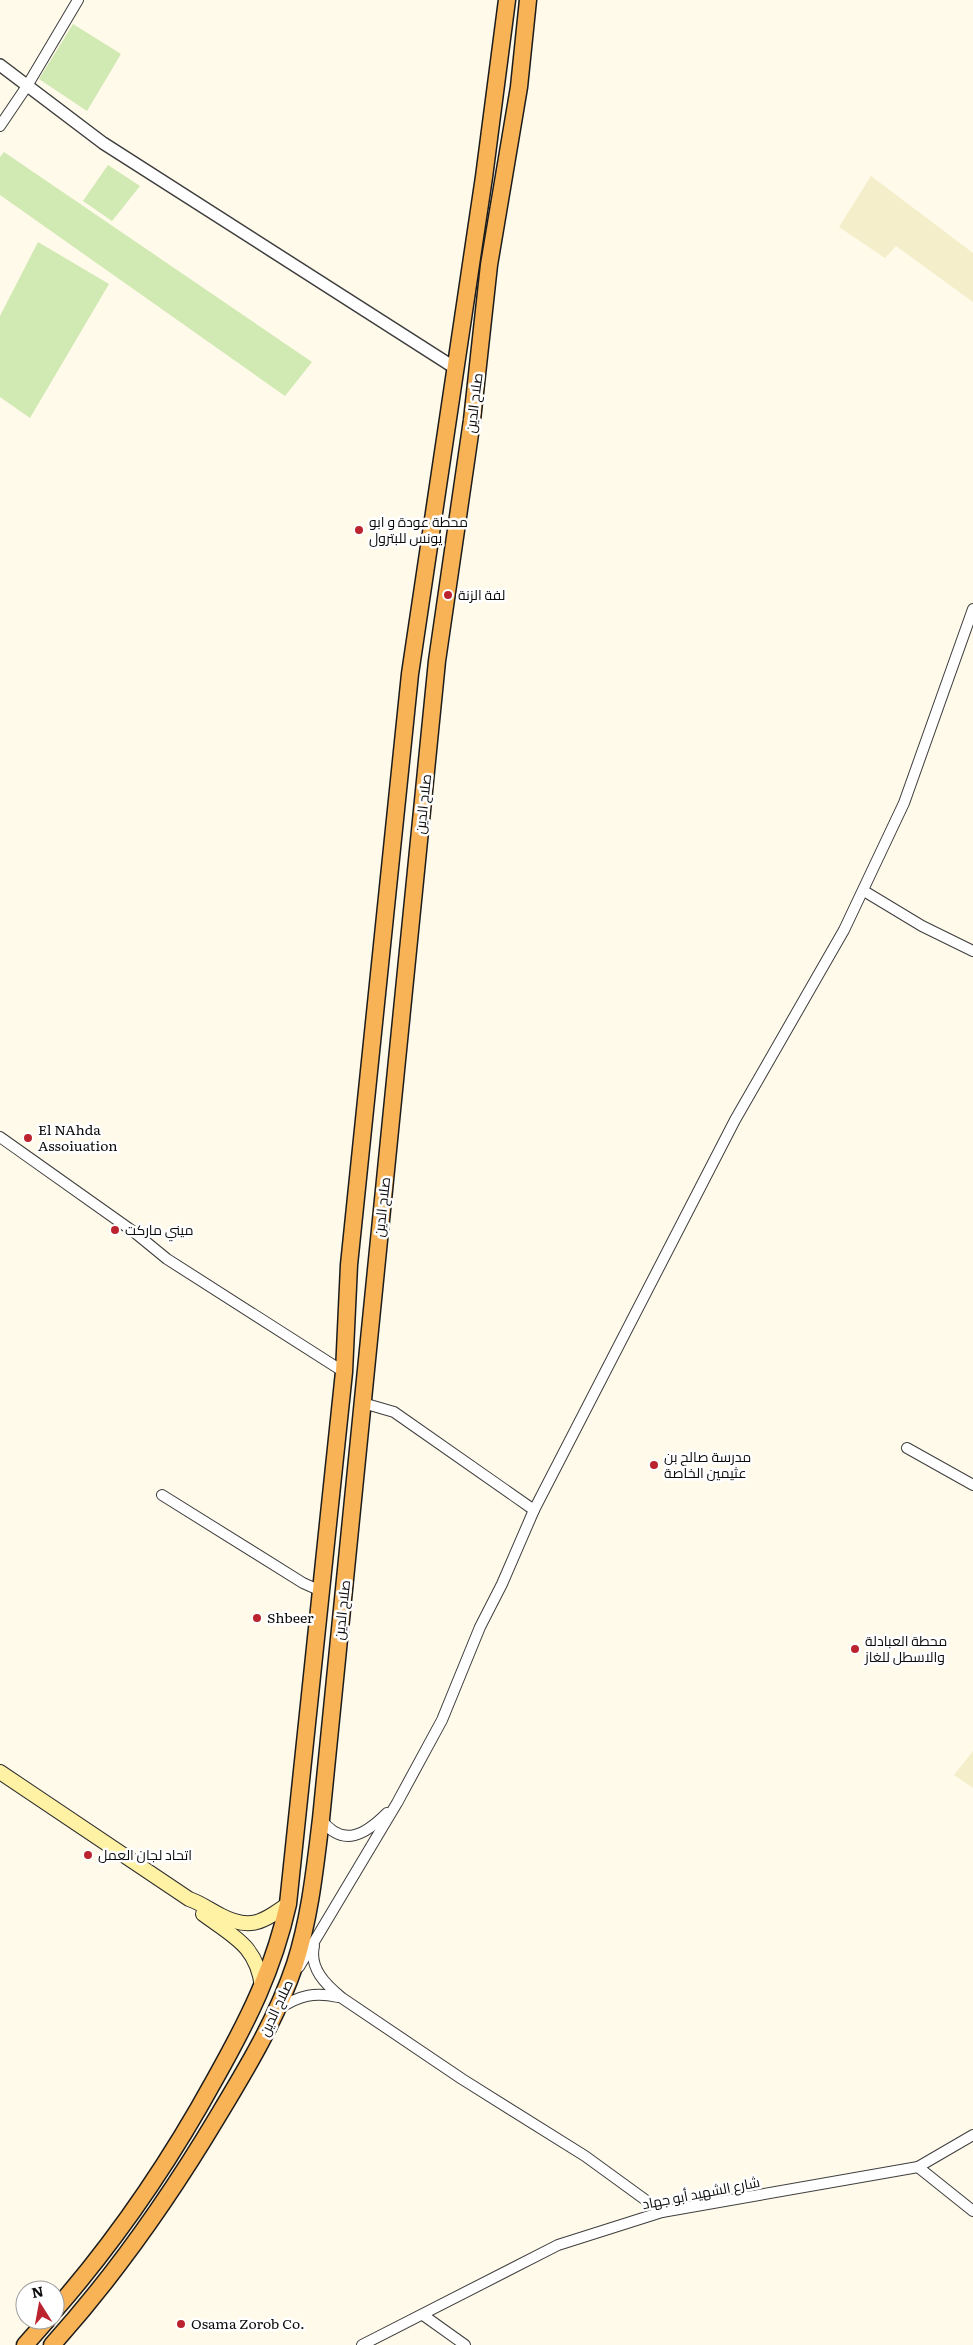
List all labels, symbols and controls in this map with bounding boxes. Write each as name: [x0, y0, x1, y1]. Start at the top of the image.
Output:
street label: صلاح الدين: [459, 372, 487, 434]
place label: محطة عودة و ابو يونس للبترول: [369, 511, 468, 547]
marker: محطة عودة و ابو يونس للبترول: [353, 524, 365, 536]
place label: لفة الزنة: [458, 584, 505, 604]
marker: لفة الزنة: [442, 589, 454, 601]
street label: صلاح الدين: [409, 773, 435, 835]
place label: El NAhda Assoiuation: [38, 1119, 117, 1155]
marker: El NAhda Assoiuation: [22, 1132, 34, 1144]
street label: صلاح الدين: [368, 1176, 394, 1238]
place label: ميني ماركت: [125, 1219, 193, 1242]
marker: ميني ماركت: [109, 1224, 121, 1236]
place label: مدرسة صالح بن عثيمين الخاصة: [664, 1446, 751, 1482]
marker: مدرسة صالح بن عثيمين الخاصة: [648, 1459, 660, 1471]
street label: صلاح الدين: [328, 1579, 354, 1641]
place label: Shbeer: [267, 1607, 314, 1627]
marker: Shbeer: [251, 1612, 263, 1624]
place label: محطة العبادلة والاسطل للغاز: [864, 1630, 947, 1666]
marker: محطة العبادلة والاسطل للغاز: [849, 1643, 861, 1655]
place label: اتحاد لجان العمل: [98, 1844, 192, 1864]
marker: اتحاد لجان العمل: [82, 1849, 94, 1861]
street label: صلاح الدين: [253, 1976, 297, 2039]
street label: شارع الشهيد أبو جهاد: [640, 2171, 761, 2213]
north arrow: [15, 2280, 65, 2330]
text: N: [30, 2280, 45, 2302]
place label: Osama Zorob Co.: [191, 2313, 305, 2333]
marker: Osama Zorob Co.: [175, 2318, 187, 2330]

